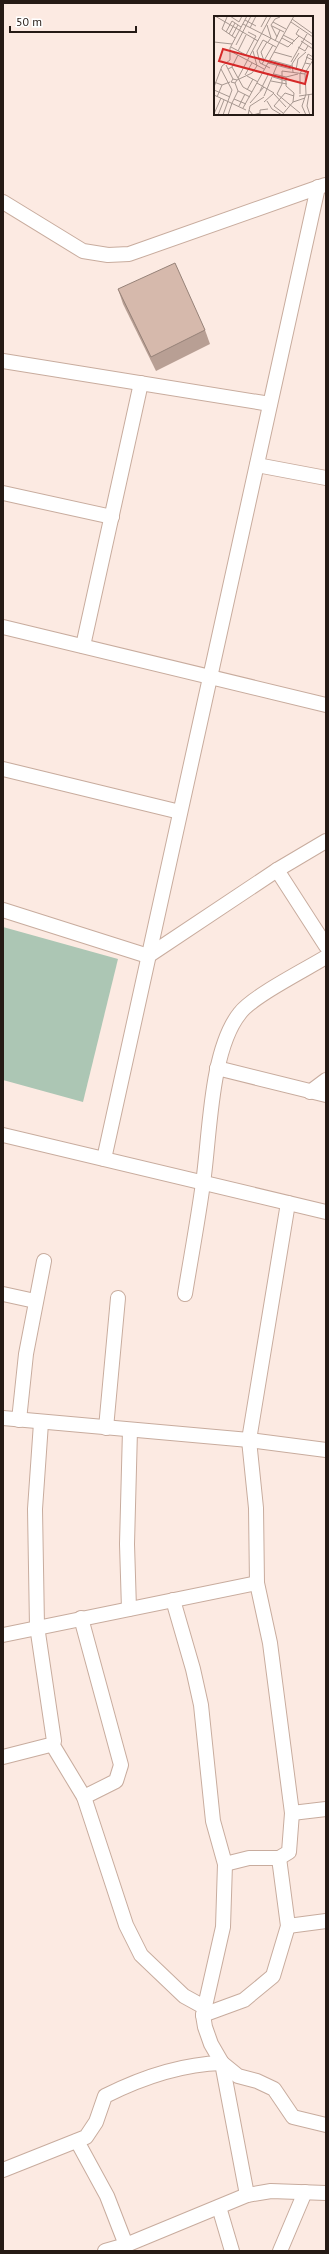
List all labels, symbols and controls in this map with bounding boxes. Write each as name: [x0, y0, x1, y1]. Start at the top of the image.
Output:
scale bar: [10, 8, 136, 34]
text: 50 m: [16, 14, 42, 29]
inset map: [214, 16, 313, 115]

